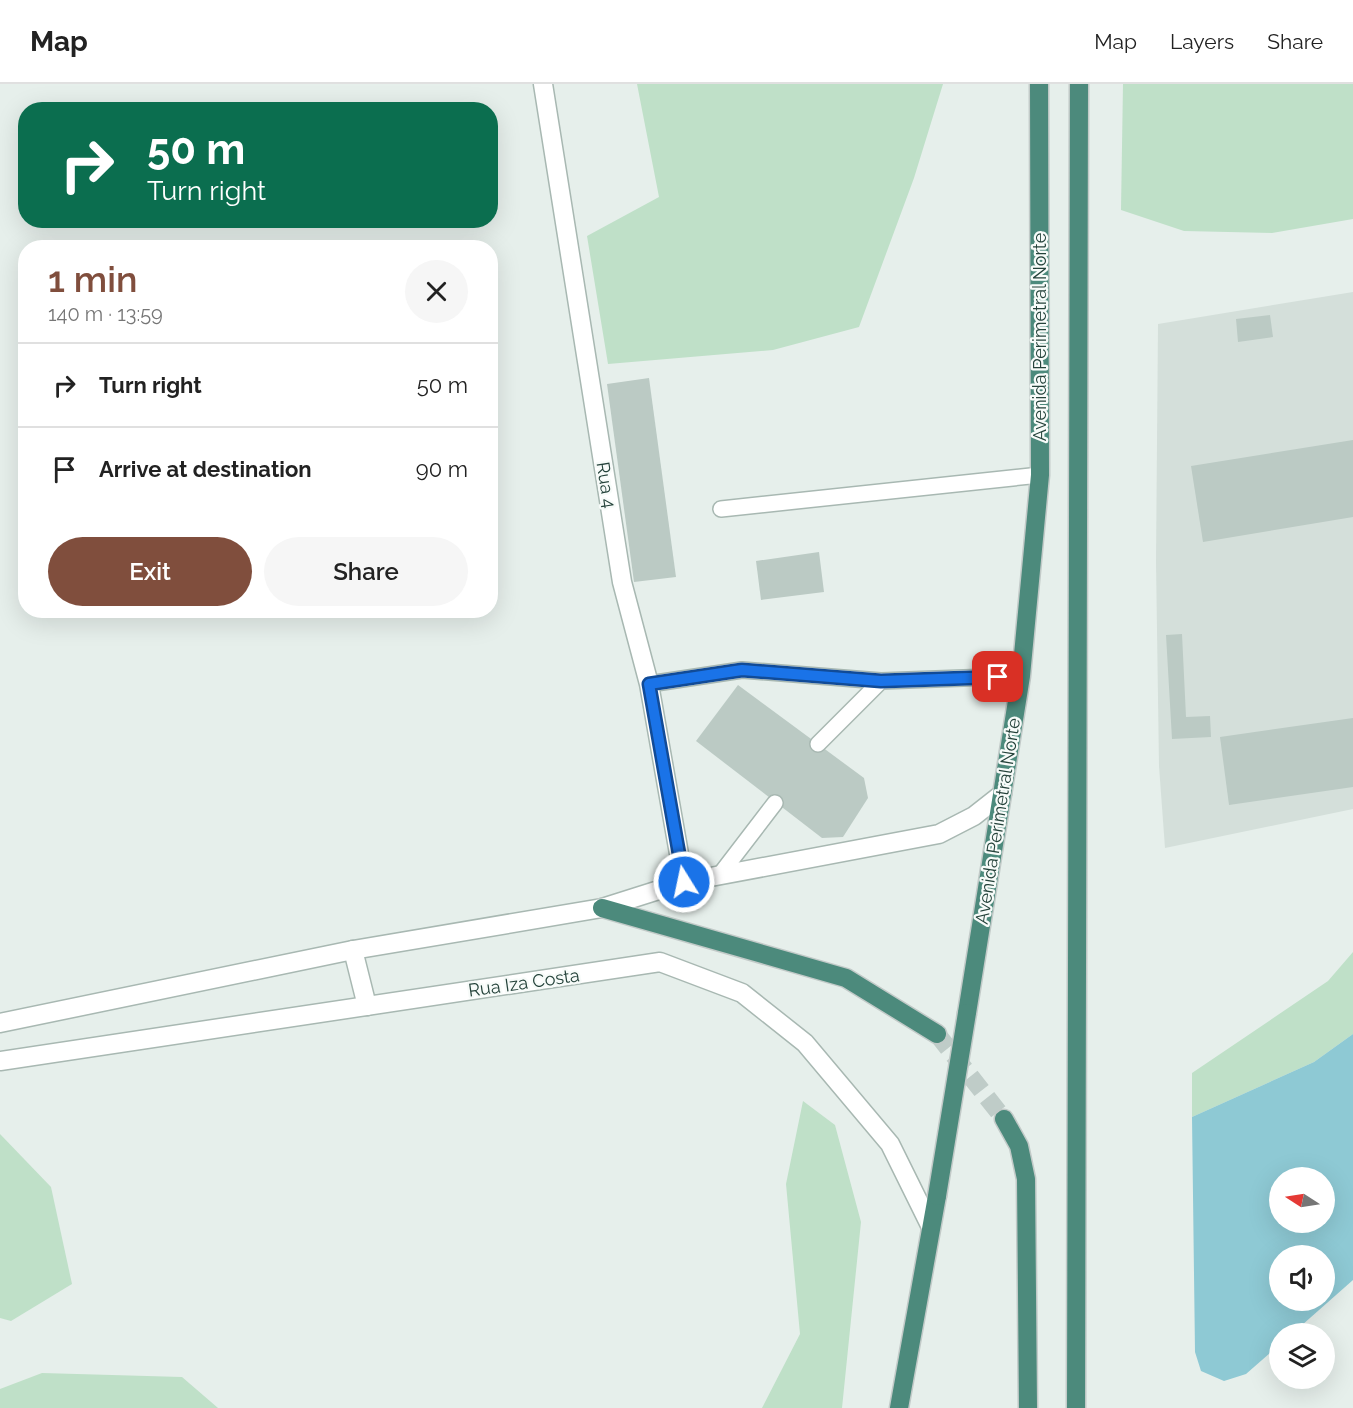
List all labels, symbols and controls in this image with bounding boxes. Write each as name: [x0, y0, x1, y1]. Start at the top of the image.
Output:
text: Map: [30, 25, 88, 58]
text: Map: [1094, 29, 1137, 54]
text: Layers: [1170, 29, 1234, 54]
text: Share: [1267, 29, 1323, 54]
text: 50 m: [147, 125, 245, 174]
icon: right: [48, 126, 126, 204]
text: Turn right: [147, 175, 266, 206]
street label: Avenida Perimetral Norte: [1029, 232, 1050, 441]
text: 1 min: [48, 258, 137, 300]
button: close: [405, 260, 468, 323]
text: 140 m · 13:59: [48, 302, 163, 326]
icon: right: [48, 369, 81, 402]
text: Turn right: [99, 372, 202, 398]
text: 50 m: [417, 372, 468, 398]
icon: arrive: [48, 453, 81, 486]
text: Arrive at destination: [99, 456, 312, 482]
text: 90 m: [416, 456, 468, 482]
street label: Rua 4: [592, 460, 621, 510]
button: Exit: [48, 537, 252, 606]
button: Share: [264, 537, 468, 606]
pin: [972, 651, 1023, 702]
icon: arrive: [981, 660, 1014, 693]
street label: Avenida Perimetral Norte: [971, 716, 1024, 926]
position arrow: [652, 850, 716, 914]
street label: Rua Iza Costa: [467, 964, 581, 1001]
north arrow: [1269, 1167, 1335, 1233]
map controls: [1269, 1167, 1335, 1389]
button: sound: [1269, 1245, 1335, 1311]
button: layers: [1269, 1323, 1335, 1389]

